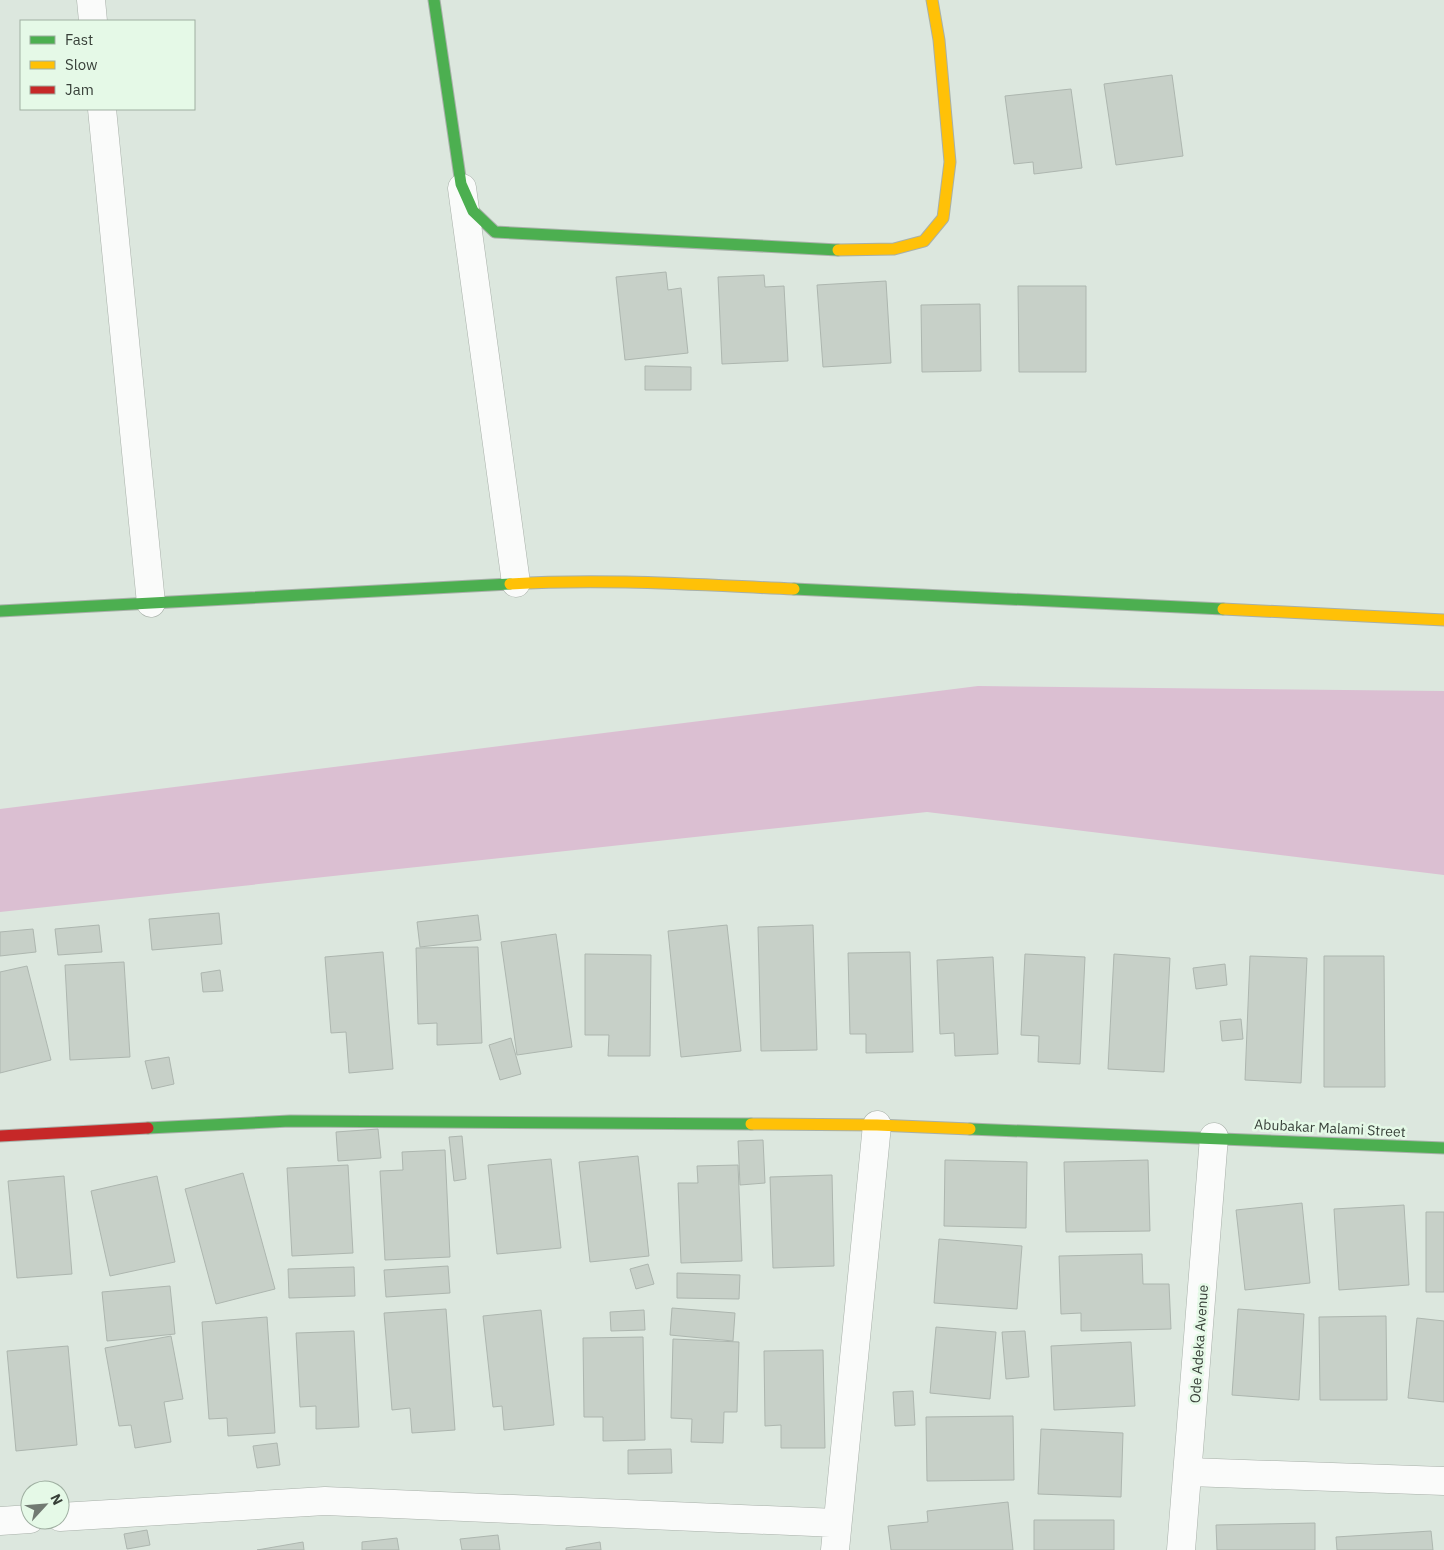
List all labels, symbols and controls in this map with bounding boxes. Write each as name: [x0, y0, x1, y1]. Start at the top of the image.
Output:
legend: [20, 20, 195, 110]
text: Fast: [65, 30, 93, 49]
text: Slow: [65, 55, 98, 74]
text: Jam: [65, 80, 94, 99]
street label: Abubakar Malami Street: [1254, 1115, 1406, 1141]
street label: Ode Adeka Avenue: [1186, 1284, 1212, 1404]
north arrow: [20, 1480, 70, 1530]
text: N: [46, 1491, 67, 1508]

